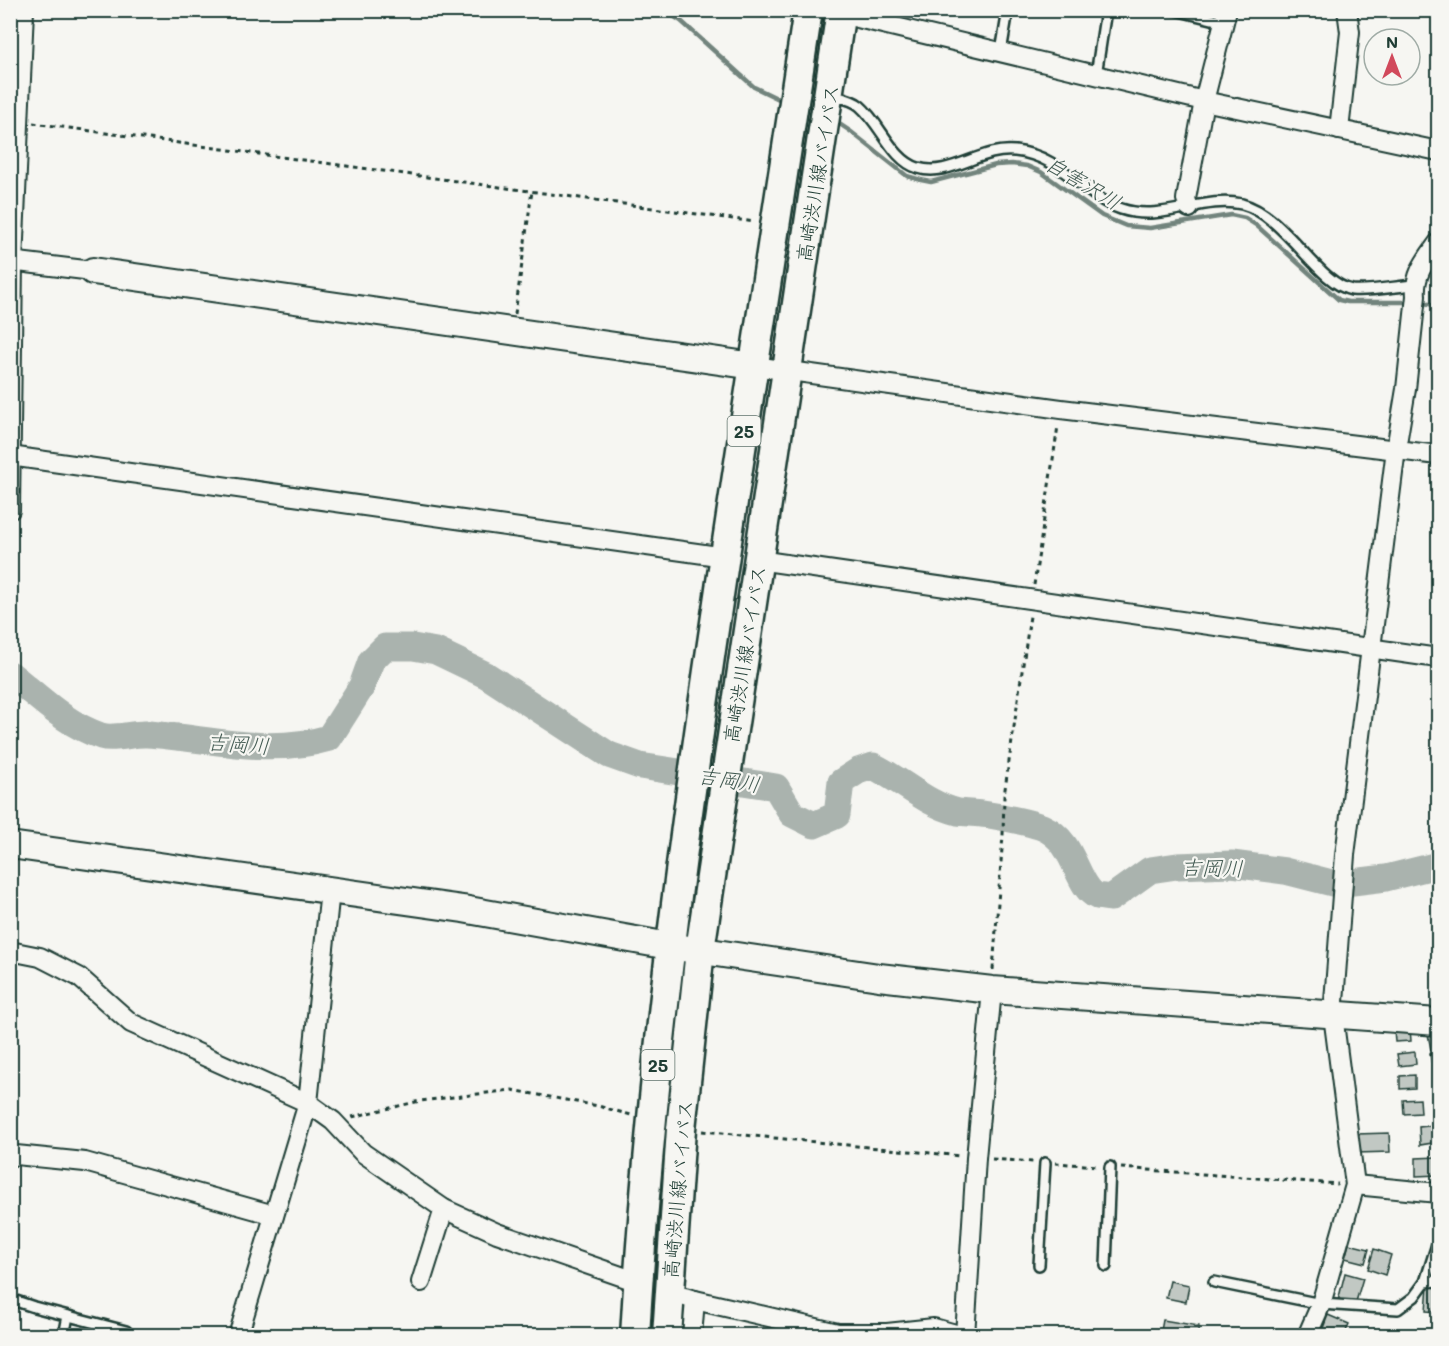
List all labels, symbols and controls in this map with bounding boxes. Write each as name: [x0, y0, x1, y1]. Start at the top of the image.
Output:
north arrow: [1362, 27, 1422, 87]
text: N: [1386, 31, 1398, 52]
street label: 高崎渋川線バイパス: [790, 82, 844, 264]
water label: 自害沢川: [1041, 149, 1127, 215]
road number: 25: [728, 416, 760, 446]
street label: 高崎渋川線バイパス: [717, 563, 771, 745]
water label: 吉岡川: [206, 727, 270, 759]
water label: 吉岡川: [696, 761, 762, 797]
water label: 吉岡川: [1180, 853, 1244, 881]
road number: 25: [642, 1050, 674, 1080]
street label: 高崎渋川線バイパス: [656, 1098, 698, 1280]

